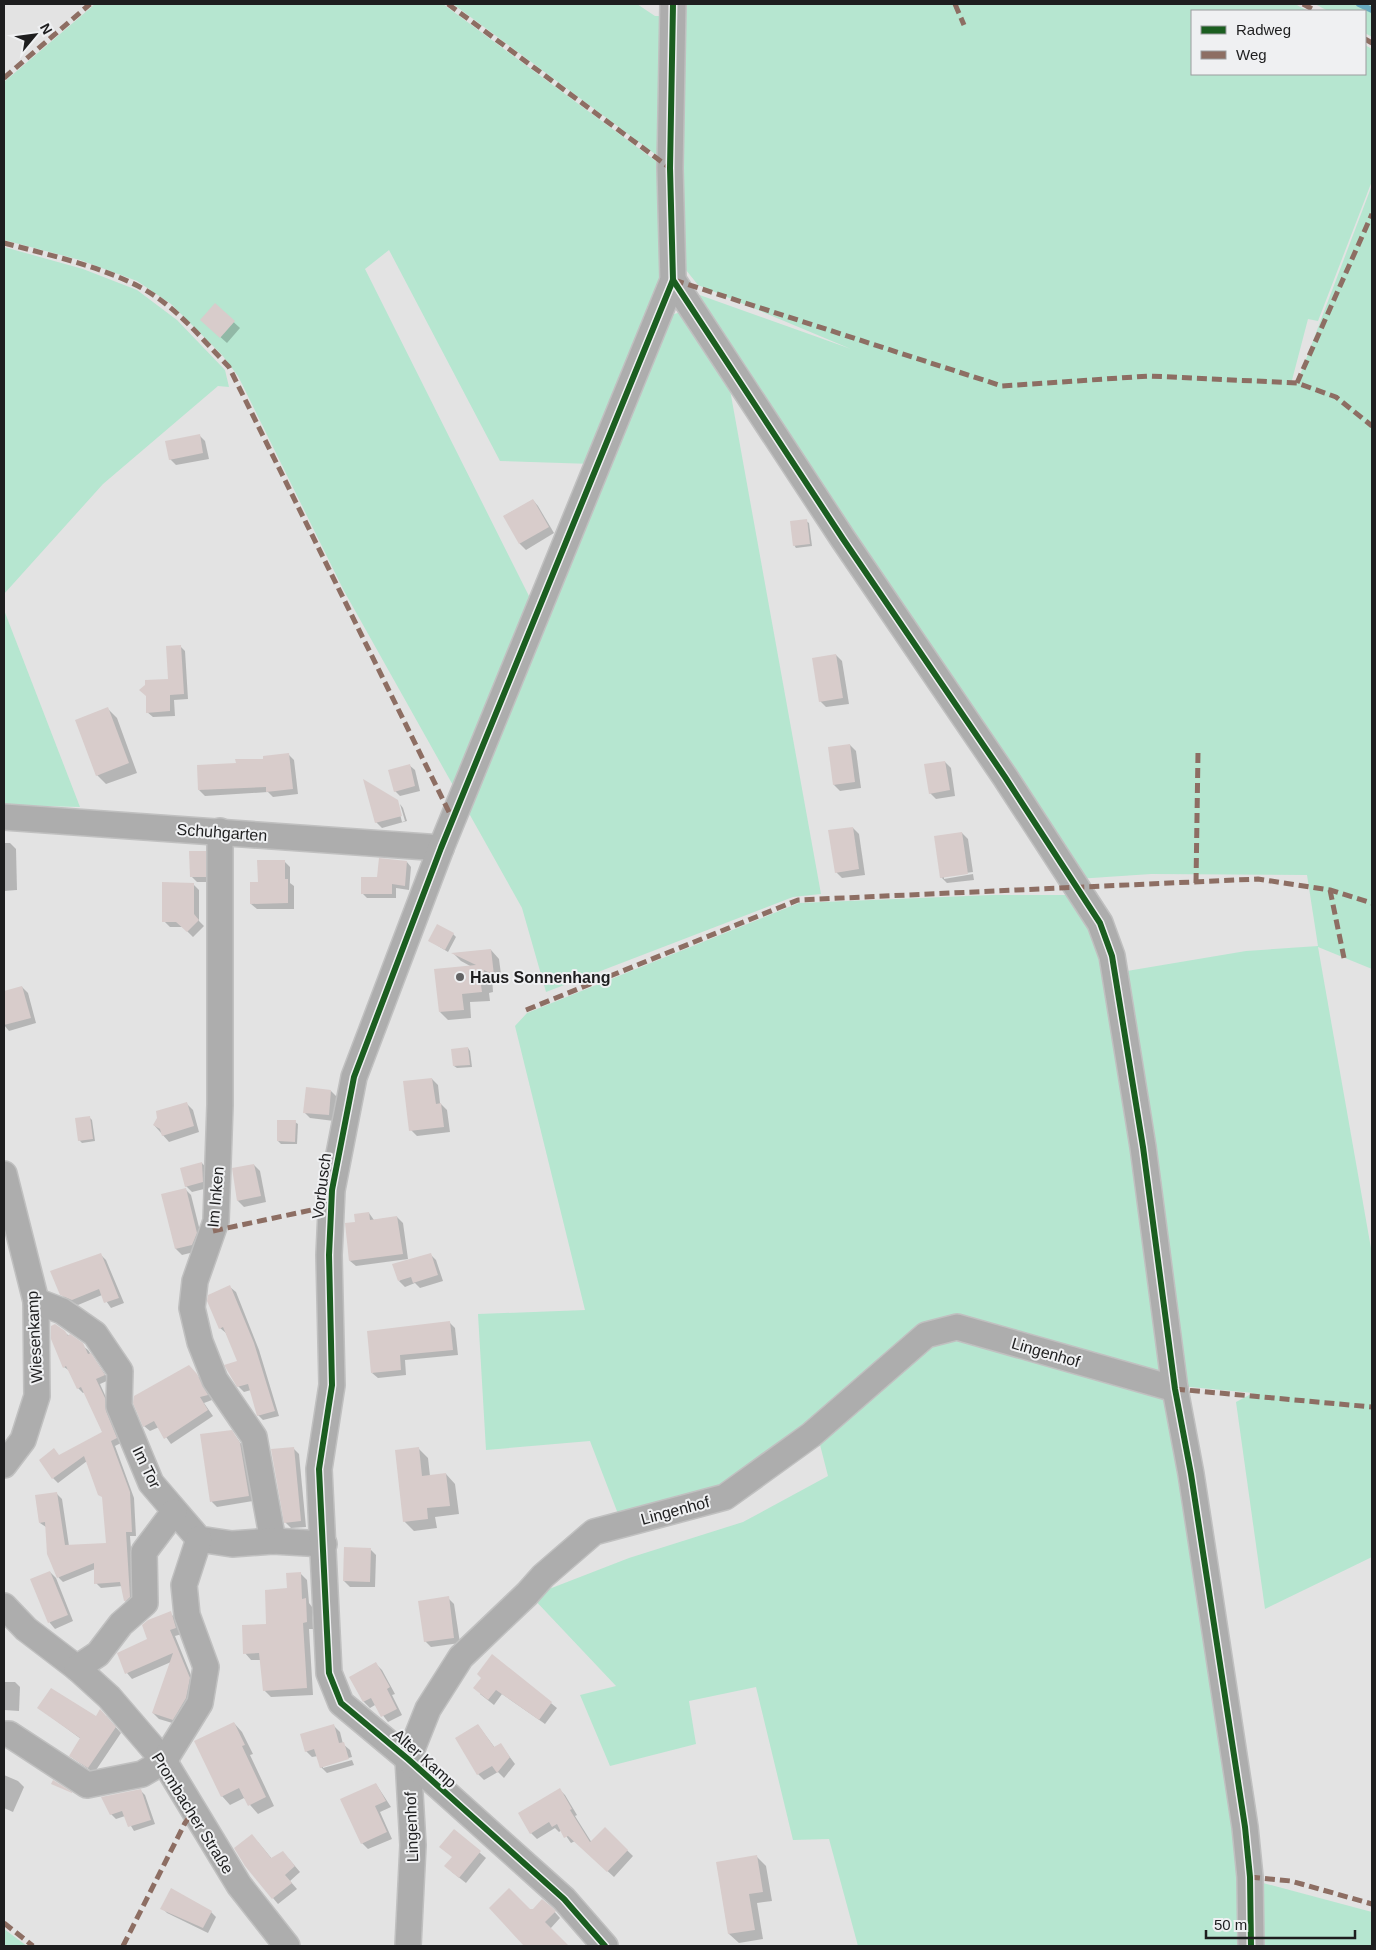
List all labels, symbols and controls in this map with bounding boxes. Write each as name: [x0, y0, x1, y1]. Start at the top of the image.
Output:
north arrow: [10, 10, 60, 60]
legend: [1191, 10, 1366, 75]
text: N: [37, 20, 56, 37]
text: Radweg: [1236, 21, 1291, 38]
text: Weg: [1236, 46, 1267, 63]
street label: Schuhgarten: [176, 821, 268, 844]
place label: Haus Sonnenhang: [470, 969, 610, 986]
marker: Haus Sonnenhang: [454, 971, 466, 983]
street label: Vorbusch: [309, 1152, 334, 1220]
street label: Im Inken: [204, 1166, 227, 1228]
street label: Wiesenkamp: [24, 1290, 45, 1384]
street label: Lingenhof: [1010, 1335, 1083, 1370]
street label: Im Tor: [129, 1444, 164, 1491]
street label: Lingenhof: [639, 1493, 712, 1528]
street label: Alter Kamp: [390, 1726, 460, 1791]
street label: Prombacher Straße: [148, 1750, 237, 1877]
street label: Lingenhof: [402, 1791, 421, 1862]
scale bar: [1206, 1908, 1355, 1940]
text: 50 m: [1214, 1916, 1247, 1933]

